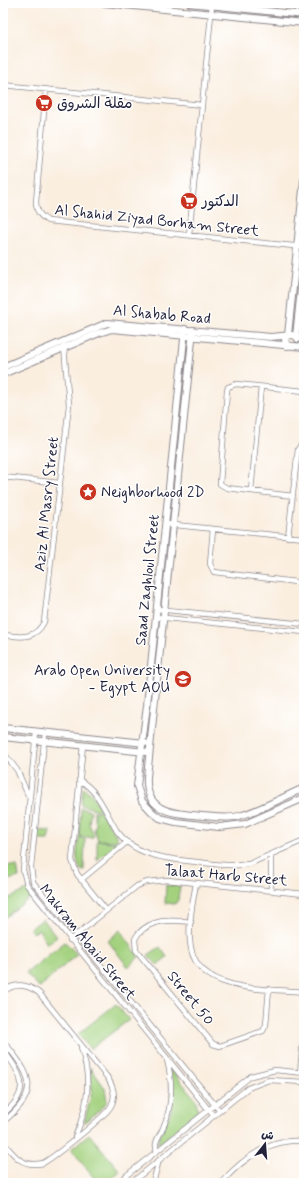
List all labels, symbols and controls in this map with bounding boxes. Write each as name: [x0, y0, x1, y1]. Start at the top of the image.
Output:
supermarket icon: مقلة الشروق: [34, 93, 54, 113]
place label: مقلة الشروق: [57, 94, 133, 114]
supermarket icon: الدكتور: [179, 191, 199, 211]
place label: الدكتور: [201, 192, 239, 212]
street label: Al Shahid Ziyad Borham Street: [54, 200, 260, 242]
street label: Al Shabab Road: [112, 301, 212, 329]
street label: Aziz Al Masry Street: [30, 435, 64, 573]
place icon: Neighborhood 2D: [78, 482, 98, 502]
place label: Neighborhood 2D: [101, 483, 205, 503]
street label: Saad Zaghloul Street: [131, 513, 165, 647]
place label: Arab Open University - Egypt AOU: [34, 661, 170, 698]
school or university icon: Arab Open University - Egypt AOU: [173, 669, 193, 689]
street label: Talaat Harb Street: [163, 861, 289, 891]
street label: Makram Abaid Street: [34, 880, 140, 1005]
street label: Street 50: [162, 967, 218, 1030]
north arrow: [245, 1124, 285, 1164]
text: ش: [260, 1127, 275, 1144]

